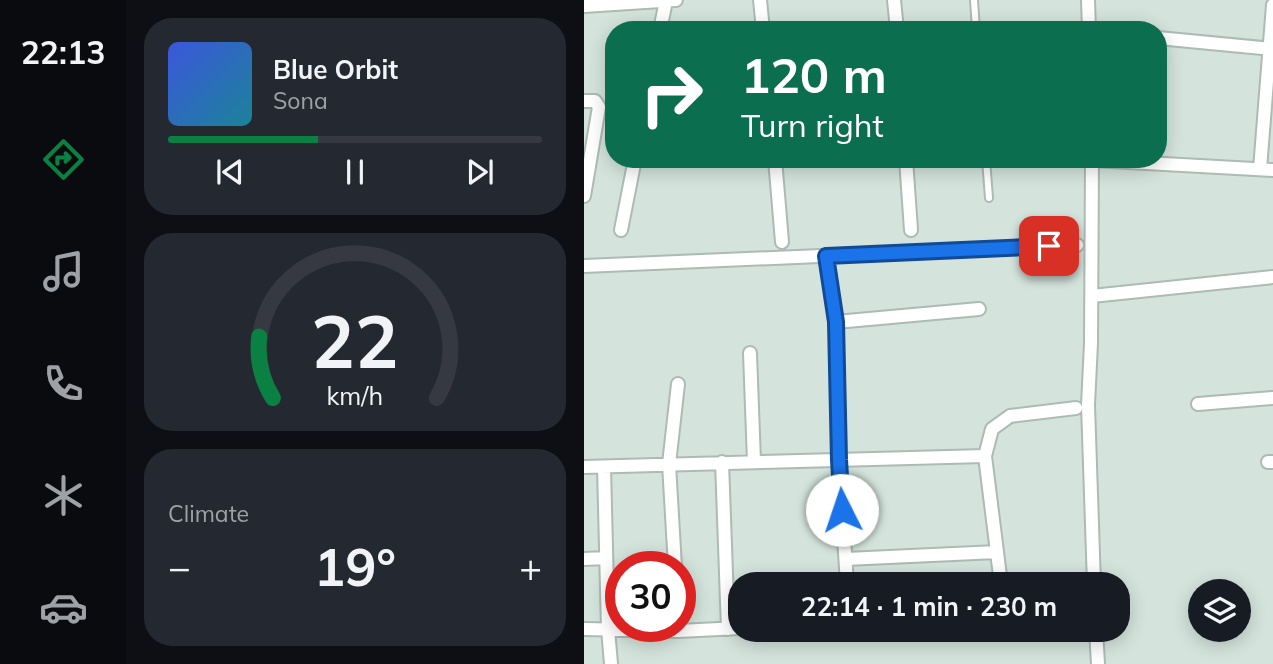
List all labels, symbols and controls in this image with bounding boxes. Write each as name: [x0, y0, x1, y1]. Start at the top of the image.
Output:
text: 22:13: [21, 32, 105, 72]
text: 120 m: [741, 44, 887, 105]
icon: right: [626, 49, 717, 140]
text: Blue Orbit: [273, 53, 398, 86]
text: Sona: [273, 86, 328, 115]
text: Turn right: [741, 105, 884, 145]
icon: directions: [39, 135, 88, 184]
icon: previous: [211, 153, 249, 191]
icon: pause: [336, 153, 374, 191]
icon: next: [461, 153, 499, 191]
pin: [1019, 216, 1079, 276]
icon: arrive: [1030, 227, 1068, 265]
icon: music: [39, 247, 88, 296]
text: 22: [311, 295, 399, 386]
icon: phone: [39, 359, 88, 408]
text: km/h: [327, 380, 383, 411]
icon: climate: [39, 471, 88, 520]
position arrow: [805, 473, 879, 547]
text: Climate: [168, 499, 249, 528]
text: 19°: [314, 534, 396, 599]
text: −: [168, 543, 191, 591]
text: +: [519, 543, 542, 591]
speed limit sign: 30: [605, 551, 696, 642]
map controls: [1188, 579, 1251, 642]
button: layers: [1188, 579, 1251, 642]
icon: car: [39, 583, 88, 632]
text: 22:14 · 1 min · 230 m: [801, 590, 1057, 623]

